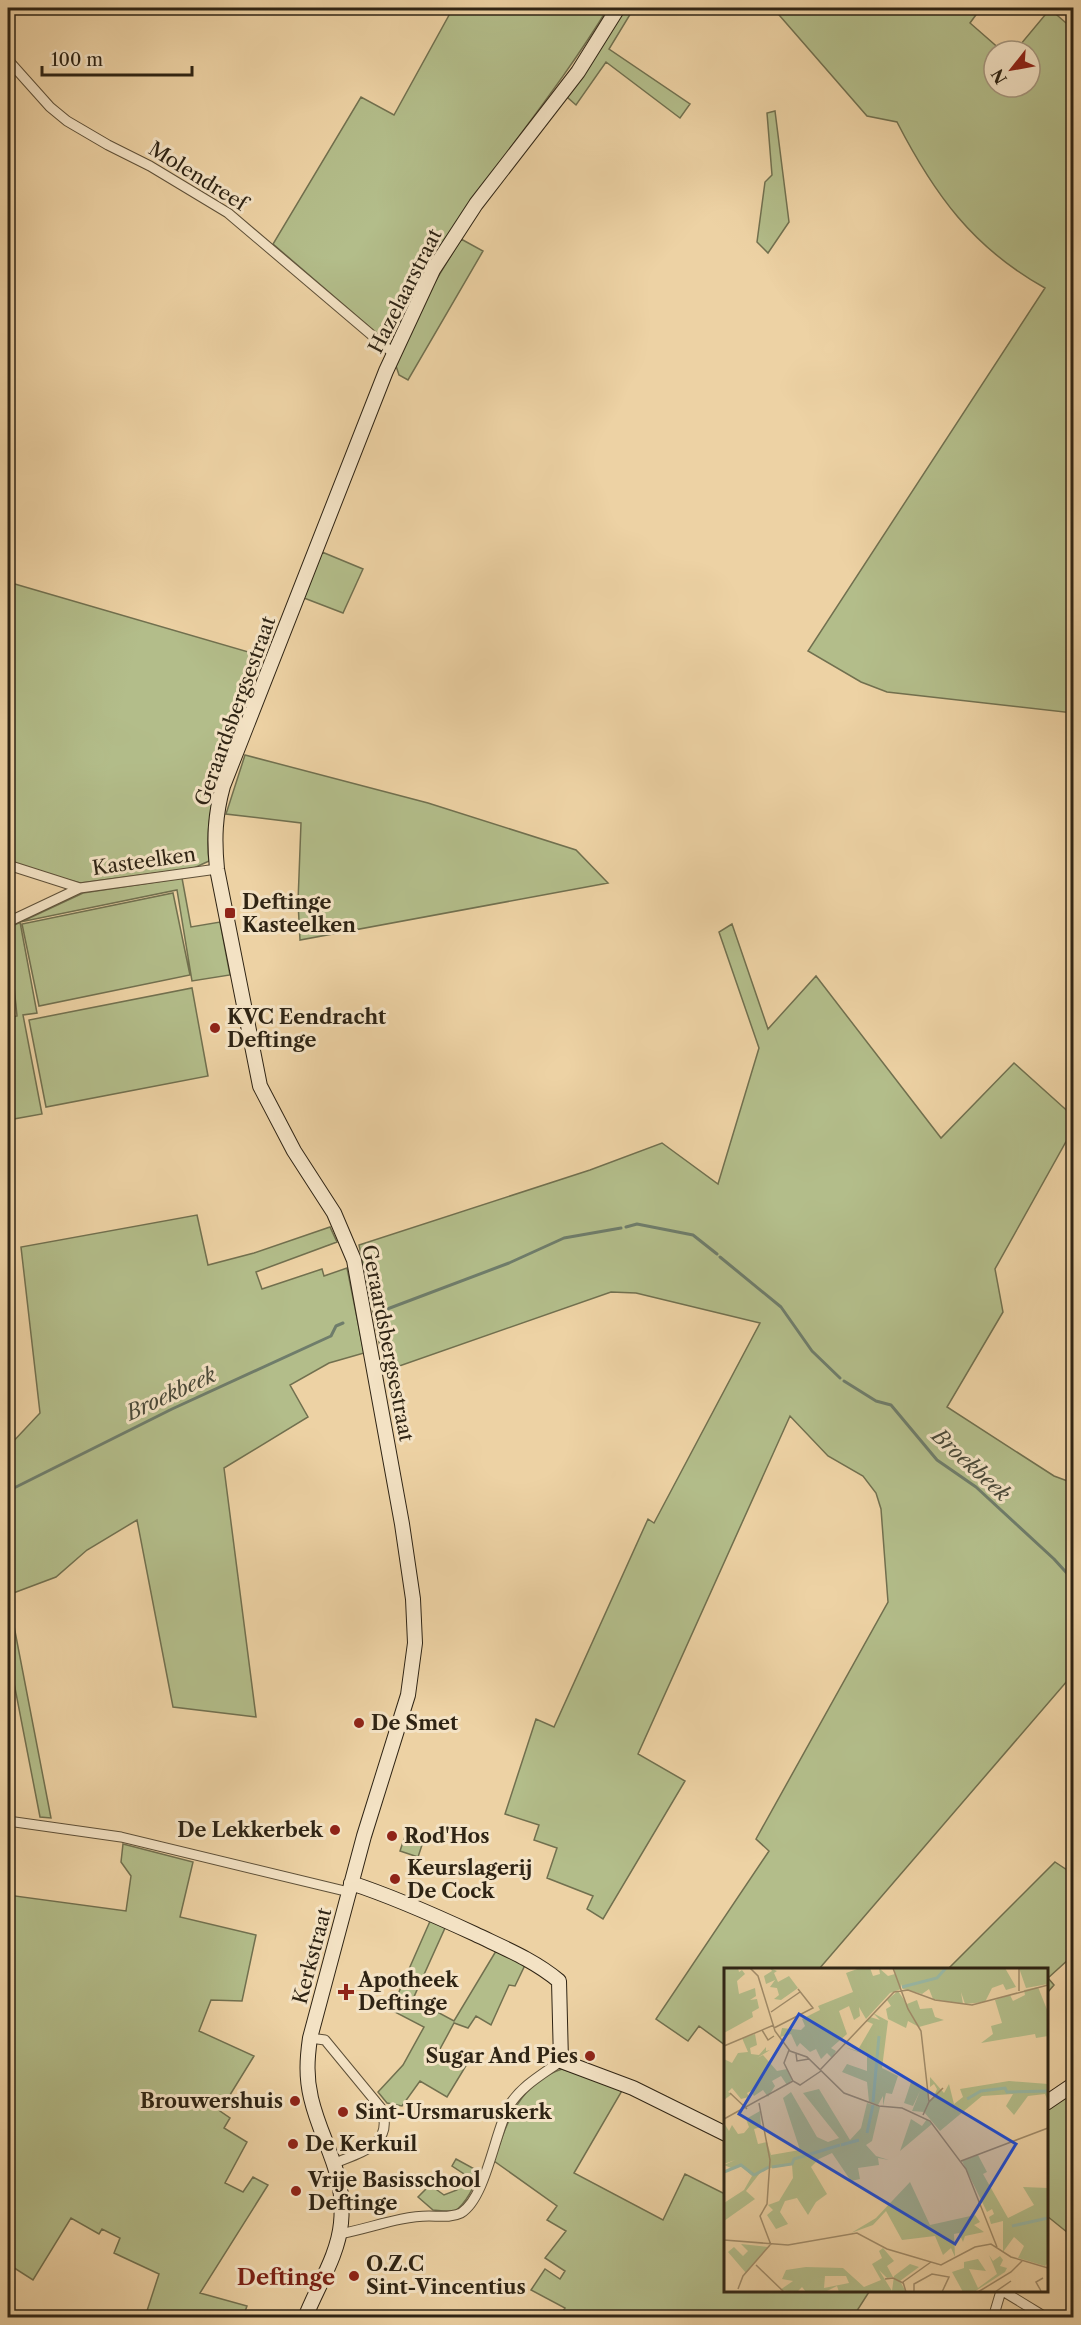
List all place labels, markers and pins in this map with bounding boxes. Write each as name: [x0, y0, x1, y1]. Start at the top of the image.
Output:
place label: Deftinge Kasteelken: [242, 890, 356, 937]
marker: Deftinge Kasteelken: [223, 906, 237, 920]
place label: KVC Eendracht Deftinge: [227, 1005, 386, 1052]
marker: KVC Eendracht Deftinge: [208, 1021, 222, 1035]
place label: De Smet: [371, 1711, 458, 1735]
marker: De Smet: [352, 1716, 366, 1730]
place label: De Lekkerbek: [177, 1818, 324, 1842]
marker: De Lekkerbek: [328, 1823, 342, 1837]
place label: Rod'Hos: [404, 1824, 489, 1848]
marker: Rod'Hos: [385, 1829, 399, 1843]
place label: Keurslagerij De Cock: [407, 1856, 532, 1903]
marker: Keurslagerij De Cock: [388, 1872, 402, 1886]
place label: Apotheek Deftinge: [357, 1968, 459, 2015]
marker: Apotheek Deftinge: [339, 1985, 353, 1999]
place label: Sugar And Pies: [425, 2044, 578, 2068]
marker: Sugar And Pies: [583, 2049, 597, 2063]
place label: Brouwershuis: [140, 2089, 283, 2113]
marker: Brouwershuis: [288, 2094, 302, 2108]
place label: Sint-Ursmaruskerk: [355, 2100, 552, 2124]
marker: Sint-Ursmaruskerk: [336, 2105, 350, 2119]
place label: De Kerkuil: [305, 2132, 417, 2156]
marker: De Kerkuil: [286, 2137, 300, 2151]
place label: Vrije Basisschool Deftinge: [307, 2168, 481, 2215]
marker: Vrije Basisschool Deftinge: [289, 2184, 303, 2198]
place label: O.Z.C Sint-Vincentius: [366, 2252, 526, 2299]
marker: O.Z.C Sint-Vincentius: [347, 2269, 361, 2283]

